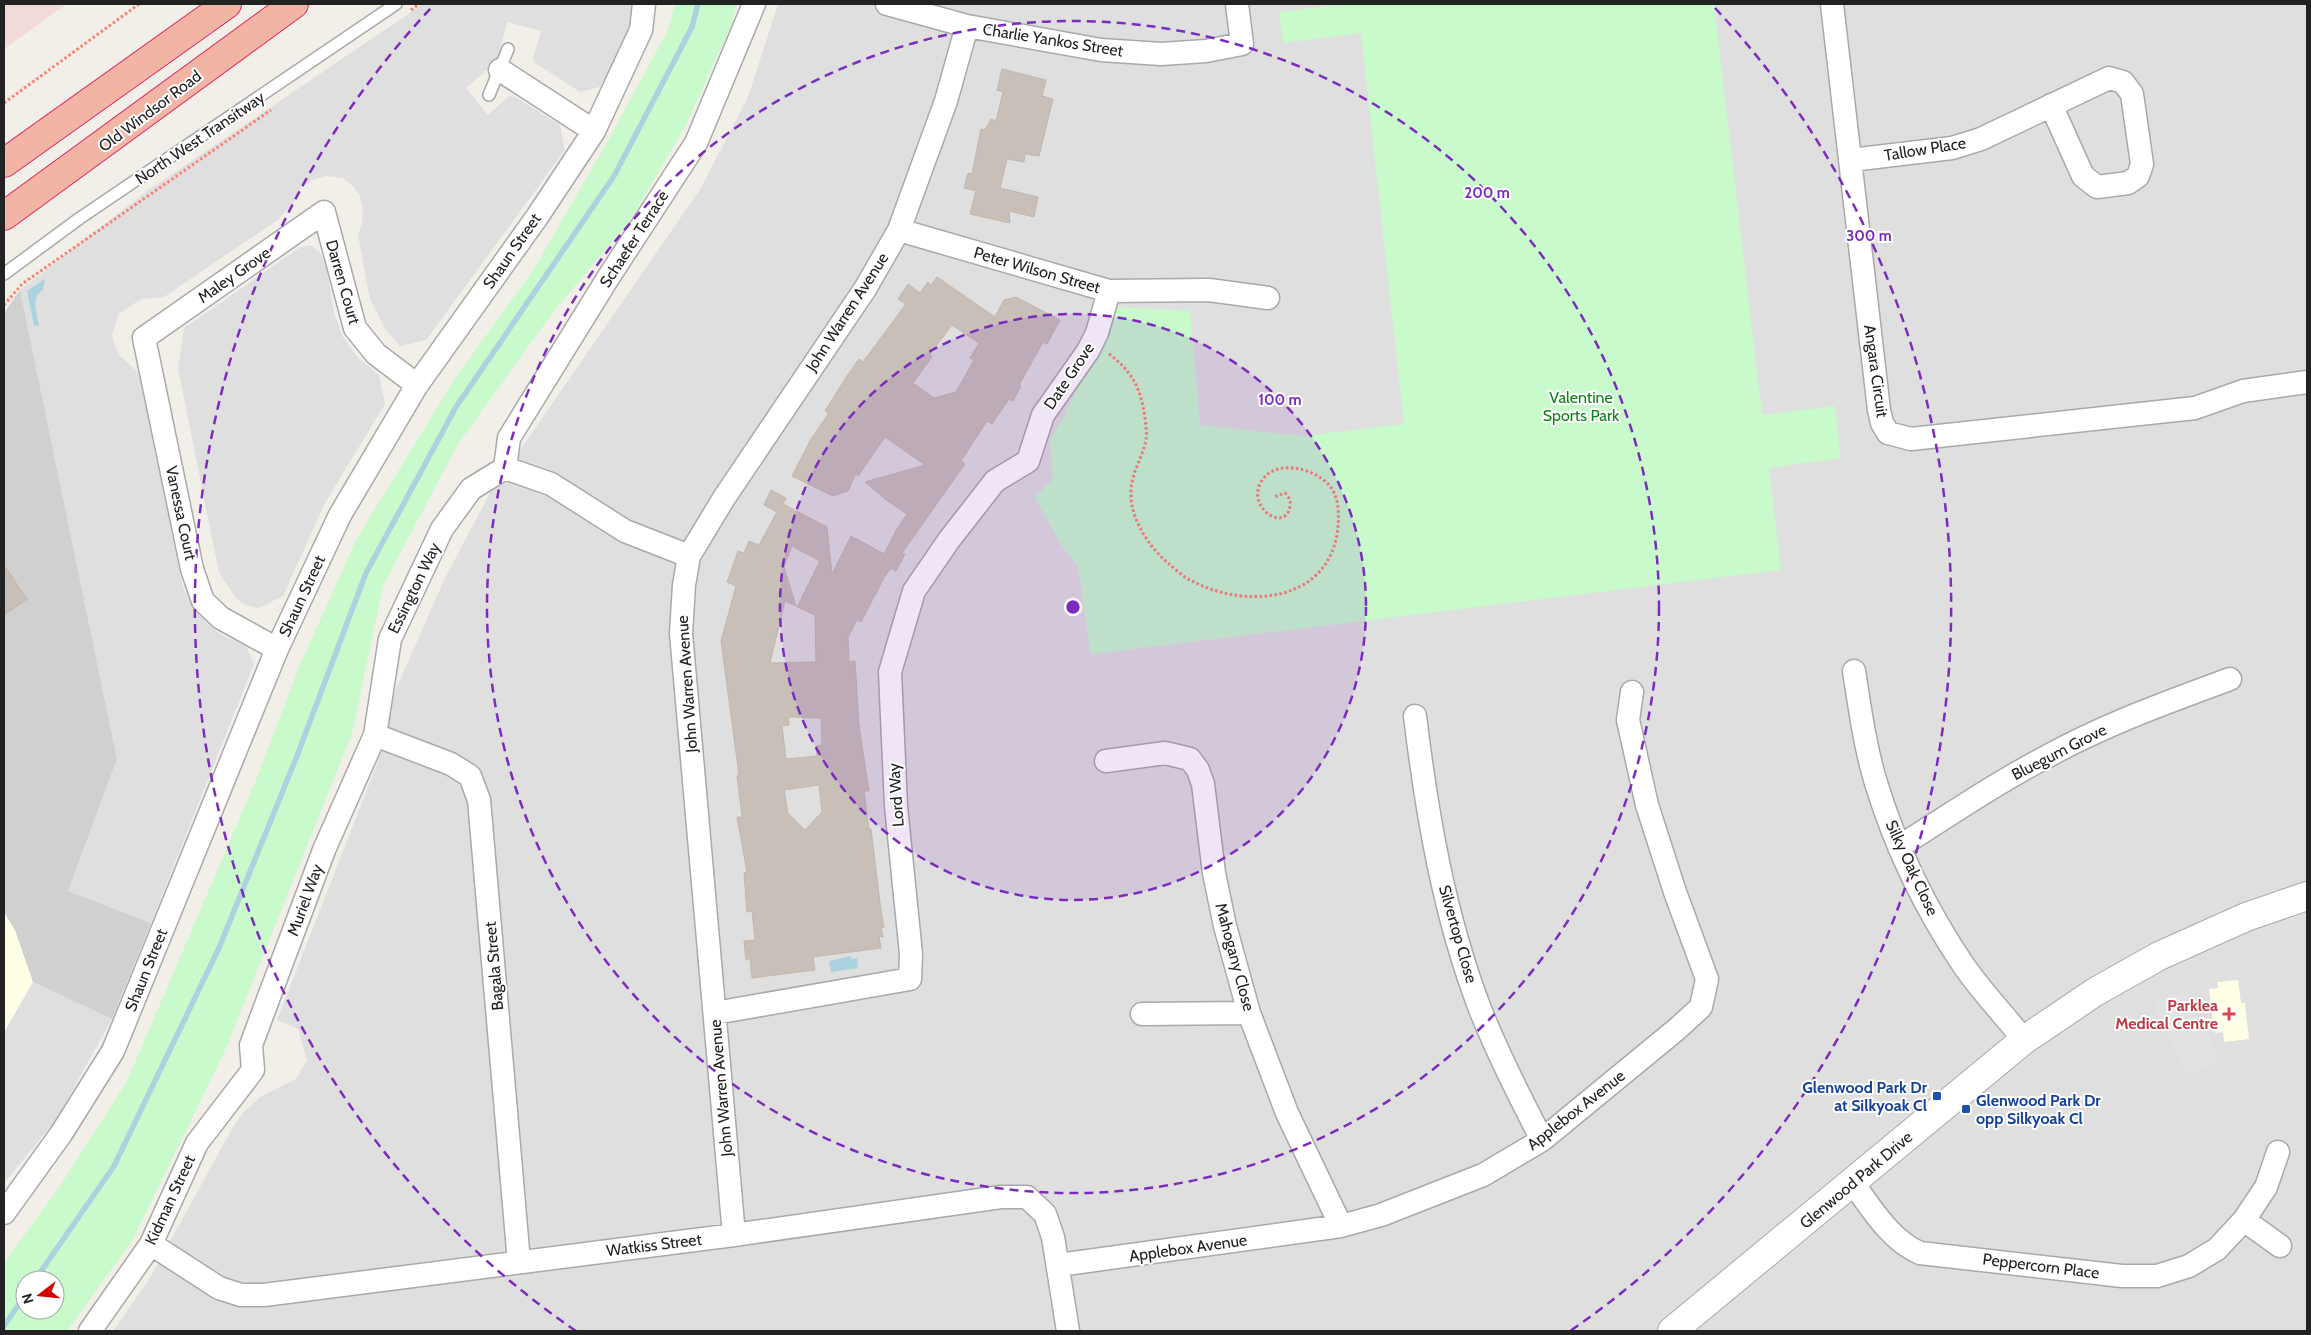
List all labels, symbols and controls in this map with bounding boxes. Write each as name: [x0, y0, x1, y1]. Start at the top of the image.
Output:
street label: Charlie Yankos Street: [981, 20, 1125, 61]
street label: Old Windsor Road: [95, 66, 205, 156]
street label: North West Transitway: [132, 88, 268, 188]
street label: Tallow Place: [1883, 133, 1967, 165]
text: 200 m: [1464, 184, 1510, 202]
street label: Schaefer Terrace: [596, 187, 672, 291]
street label: Shaun Street: [479, 209, 545, 292]
text: 300 m: [1846, 227, 1892, 245]
street label: Darren Court: [322, 238, 364, 327]
street label: Maley Grove: [194, 243, 274, 307]
street label: Peter Wilson Street: [972, 243, 1103, 297]
street label: John Warren Avenue: [801, 249, 892, 376]
street label: Angara Circuit: [1860, 323, 1892, 419]
street label: Date Grove: [1040, 339, 1098, 413]
park label: Valentine Sports Park: [1543, 388, 1620, 425]
text: 100 m: [1258, 391, 1302, 409]
street label: Vanessa Court: [162, 464, 200, 562]
street label: Essington Way: [384, 539, 444, 637]
street label: Shaun Street: [275, 552, 329, 640]
centre of rings: [1064, 598, 1082, 616]
street label: John Warren Avenue: [673, 615, 701, 754]
street label: Bluegum Grove: [2008, 720, 2110, 784]
street label: Lord Way: [884, 762, 908, 828]
street label: Silky Oak Close: [1882, 817, 1942, 919]
street label: Muriel Way: [283, 861, 327, 939]
street label: Silvertop Close: [1435, 883, 1481, 985]
street label: Mahogany Close: [1211, 901, 1259, 1013]
street label: Bagala Street: [481, 920, 507, 1011]
street label: Shaun Street: [121, 925, 171, 1014]
place label: Parklea Medical Centre: [2115, 996, 2218, 1033]
marker: Parklea Medical Centre: [2222, 1007, 2236, 1021]
street label: John Warren Avenue: [706, 1019, 737, 1158]
street label: Applebox Avenue: [1523, 1066, 1629, 1154]
place label: Glenwood Park Dr at Silkyoak Cl: [1802, 1078, 1928, 1115]
marker: Glenwood Park Dr at Silkyoak Cl: [1931, 1090, 1943, 1102]
place label: Glenwood Park Dr opp Silkyoak Cl: [1976, 1091, 2101, 1128]
marker: Glenwood Park Dr opp Silkyoak Cl: [1960, 1103, 1972, 1115]
street label: Glenwood Park Drive: [1796, 1127, 1916, 1233]
street label: Kidman Street: [141, 1151, 199, 1248]
street label: Watkiss Street: [605, 1230, 703, 1260]
street label: Applebox Avenue: [1128, 1230, 1248, 1266]
street label: Peppercorn Place: [1982, 1249, 2100, 1283]
north arrow: [15, 1270, 65, 1320]
text: N: [17, 1291, 38, 1306]

